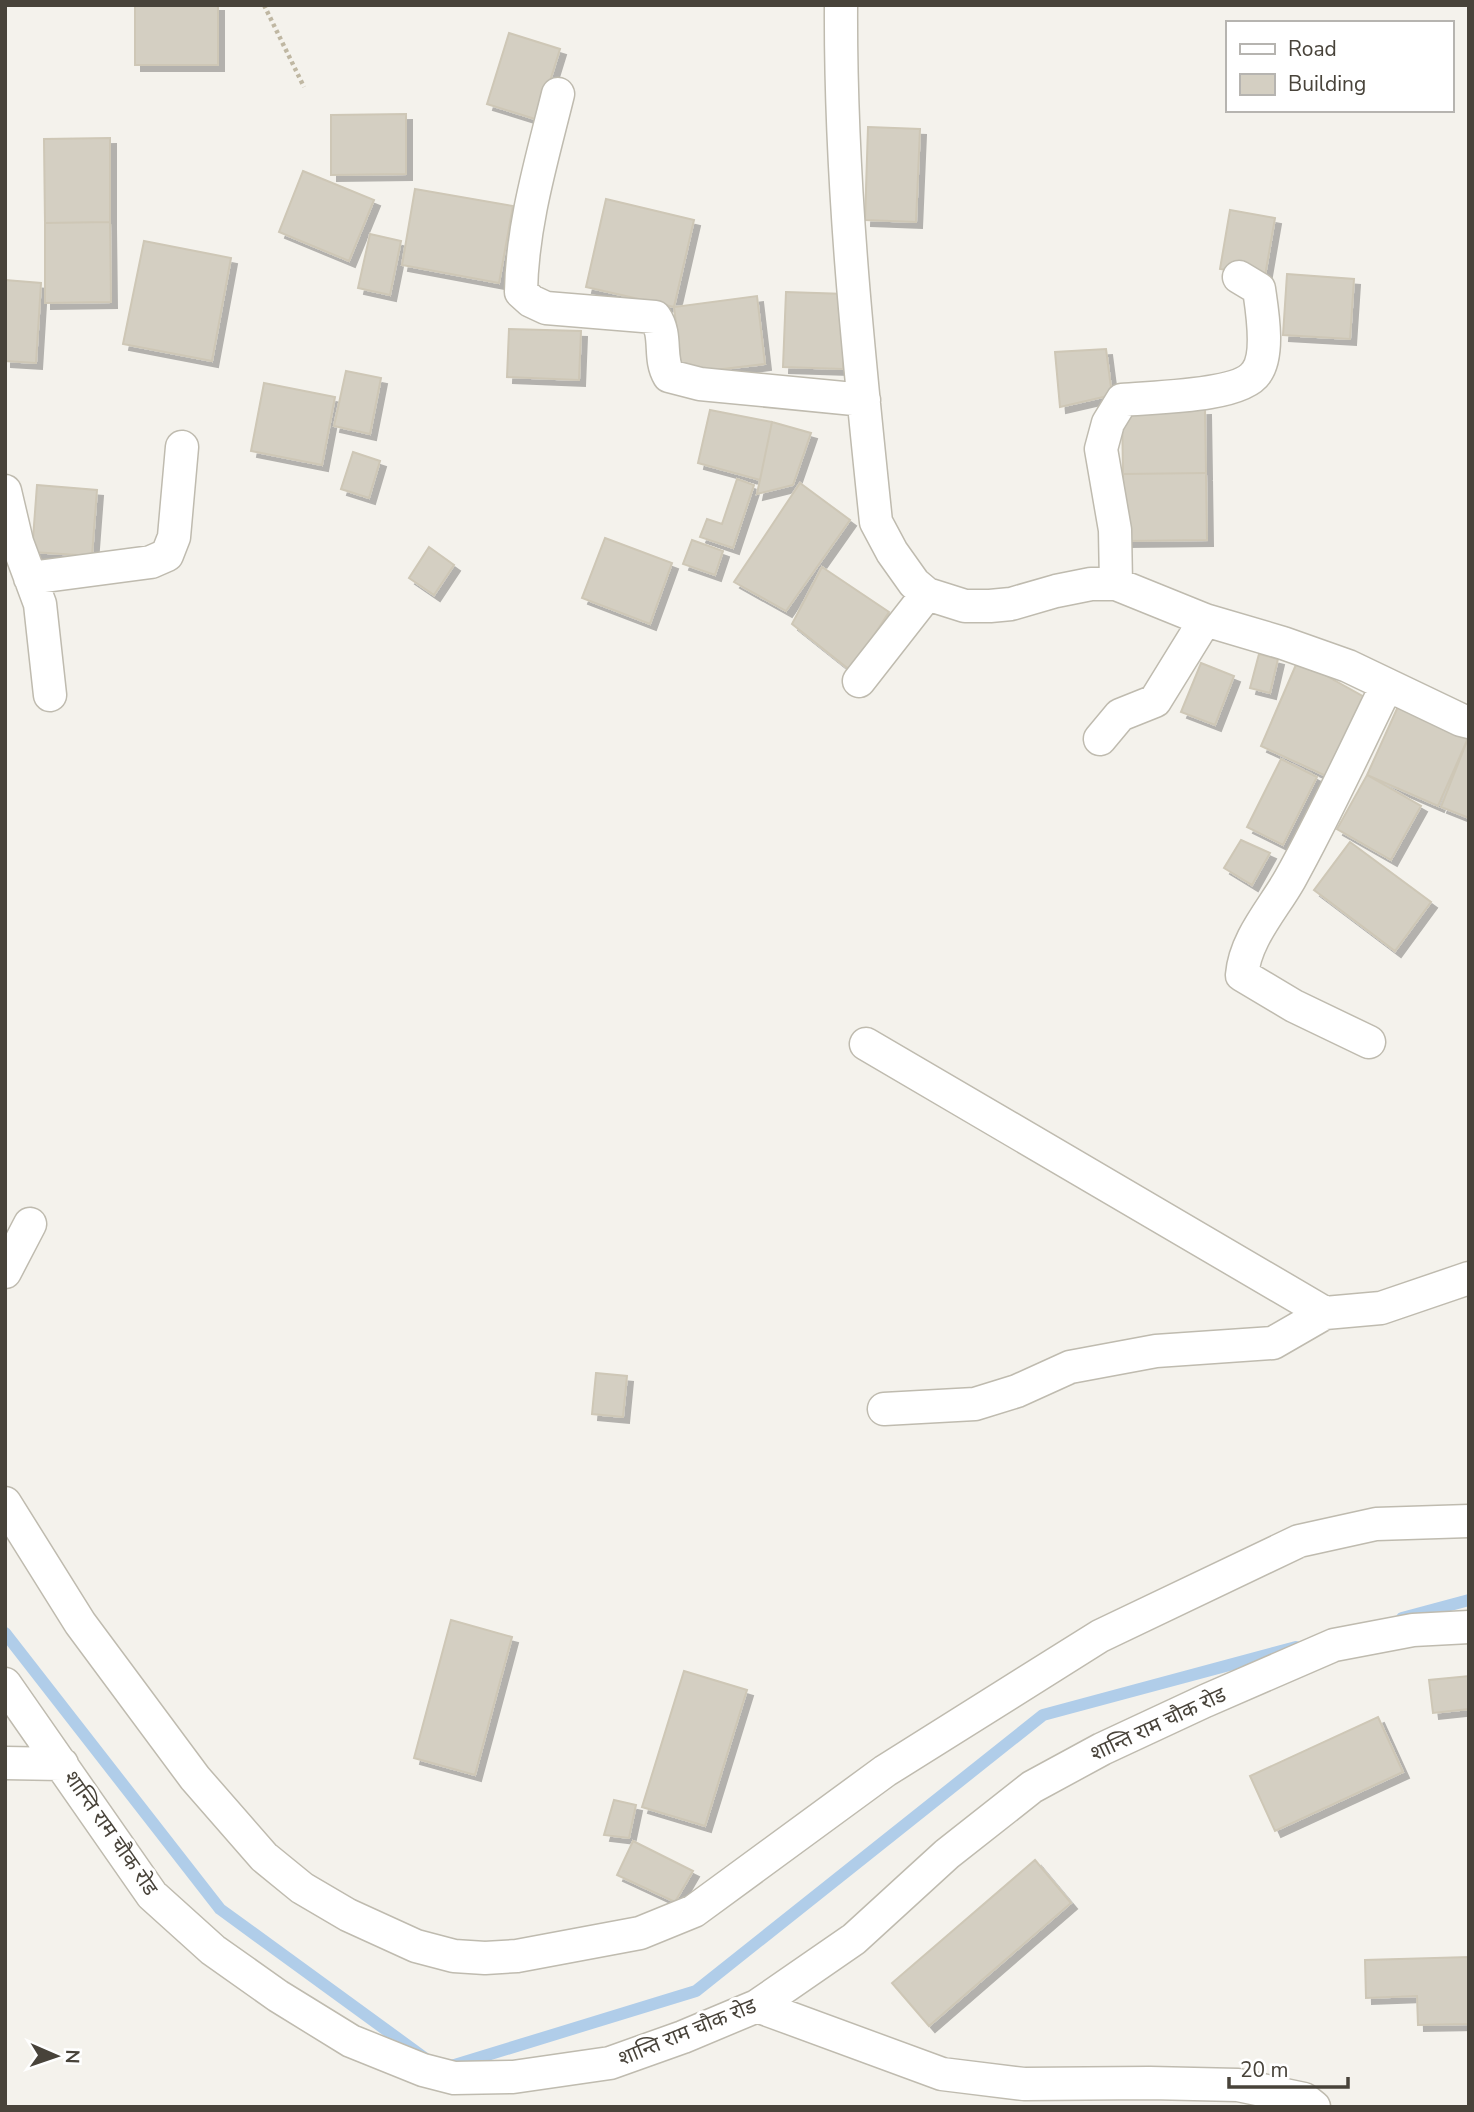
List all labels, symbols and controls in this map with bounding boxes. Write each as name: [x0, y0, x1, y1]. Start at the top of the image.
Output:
legend: [1226, 21, 1453, 112]
text: Road: [1288, 35, 1337, 63]
text: Building: [1288, 70, 1366, 98]
street label: शान्ति राम चौक रोड: [1086, 1680, 1231, 1768]
street label: शान्ति राम चौक रोड: [58, 1765, 165, 1902]
street label: शान्ति राम चौक रोड: [614, 1991, 761, 2072]
north arrow: [21, 2021, 91, 2091]
scale bar: [1229, 2046, 1348, 2090]
text: N: [59, 2049, 85, 2064]
text: 20 m: [1240, 2056, 1289, 2084]

